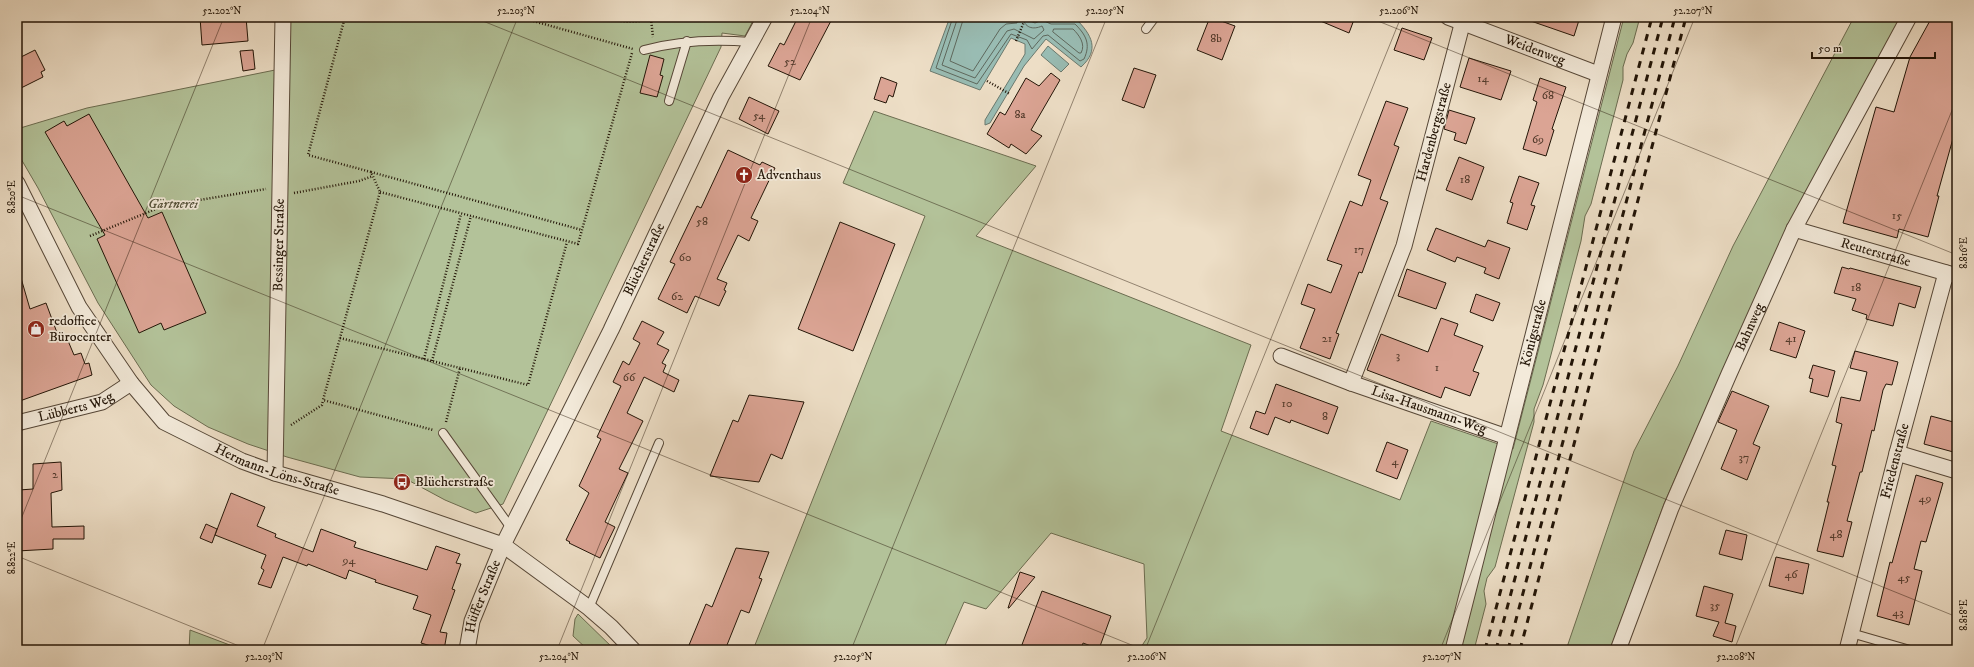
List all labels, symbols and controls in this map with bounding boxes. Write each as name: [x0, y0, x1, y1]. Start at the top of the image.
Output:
text: 52.202°N: [202, 5, 242, 17]
text: 52.203°N: [497, 5, 535, 17]
text: 52.204°N: [790, 5, 830, 17]
text: 52.205°N: [1085, 5, 1125, 17]
text: 52.206°N: [1379, 5, 1419, 17]
text: 52.207°N: [1673, 5, 1713, 17]
street label: Weidenweg: [1501, 30, 1568, 70]
house number: 8b: [1210, 31, 1222, 46]
scale bar: [1812, 34, 1935, 60]
text: 50 m: [1818, 41, 1842, 56]
house number: 52: [784, 54, 796, 69]
house number: 14: [1477, 71, 1490, 86]
street label: Hardenbergstraße: [1412, 80, 1456, 184]
house number: 68: [1542, 88, 1554, 103]
house number: 8a: [1014, 107, 1026, 122]
house number: 54: [753, 108, 766, 123]
house number: 69: [1532, 132, 1544, 147]
church icon: Adventhaus: [734, 165, 754, 185]
place label: Adventhaus: [757, 166, 822, 184]
house number: 18: [1460, 172, 1470, 187]
text: 8.820°E: [6, 181, 18, 213]
park label: Gärtnerei: [148, 195, 199, 213]
street label: Bessinger Straße: [269, 198, 289, 292]
house number: 15: [1892, 208, 1902, 223]
house number: 58: [696, 214, 708, 229]
street label: Blücherstraße: [619, 220, 669, 299]
street label: Reuterstraße: [1839, 234, 1913, 271]
text: 8.816°E: [1958, 237, 1970, 269]
house number: 17: [1354, 242, 1364, 257]
house number: 60: [679, 250, 691, 265]
house number: 18: [1851, 280, 1861, 295]
house number: 62: [671, 289, 683, 304]
street label: Königstraße: [1516, 297, 1551, 369]
street label: Bahnweg: [1731, 300, 1769, 354]
place label: redoffice Bürocenter: [49, 312, 112, 346]
shop icon: redoffice Bürocenter: [26, 319, 46, 339]
house number: 21: [1322, 331, 1332, 346]
house number: 41: [1785, 331, 1797, 346]
house number: 3: [1396, 348, 1400, 363]
house number: 1: [1435, 360, 1439, 375]
house number: 66: [623, 370, 636, 385]
street label: Lisa-Hausmann-Weg: [1369, 382, 1489, 438]
street label: Lübberts Weg: [36, 388, 117, 426]
house number: 10: [1282, 396, 1292, 411]
house number: 8: [1322, 409, 1328, 424]
street label: Friedenstraße: [1877, 421, 1914, 501]
street label: Hermann-Löns-Straße: [211, 440, 342, 500]
house number: 37: [1739, 450, 1749, 465]
house number: 4: [1392, 454, 1400, 469]
house number: 2: [52, 467, 58, 482]
bus stop icon: Blücherstraße: [392, 472, 412, 492]
place label: Blücherstraße: [415, 473, 494, 491]
house number: 49: [1919, 491, 1931, 506]
house number: 48: [1830, 527, 1842, 542]
text: 8.822°E: [6, 542, 18, 574]
house number: 94: [342, 553, 357, 568]
street label: Hüffer Straße: [461, 557, 505, 634]
house number: 46: [1784, 567, 1798, 582]
house number: 45: [1898, 570, 1910, 585]
house number: 35: [1710, 598, 1720, 613]
text: 8.818°E: [1958, 599, 1970, 631]
house number: 43: [1892, 605, 1904, 620]
text: 52.203°N: [245, 651, 283, 663]
text: 52.204°N: [539, 651, 579, 663]
text: 52.205°N: [833, 651, 873, 663]
text: 52.206°N: [1127, 651, 1167, 663]
text: 52.207°N: [1422, 651, 1462, 663]
text: 52.208°N: [1716, 651, 1756, 663]

